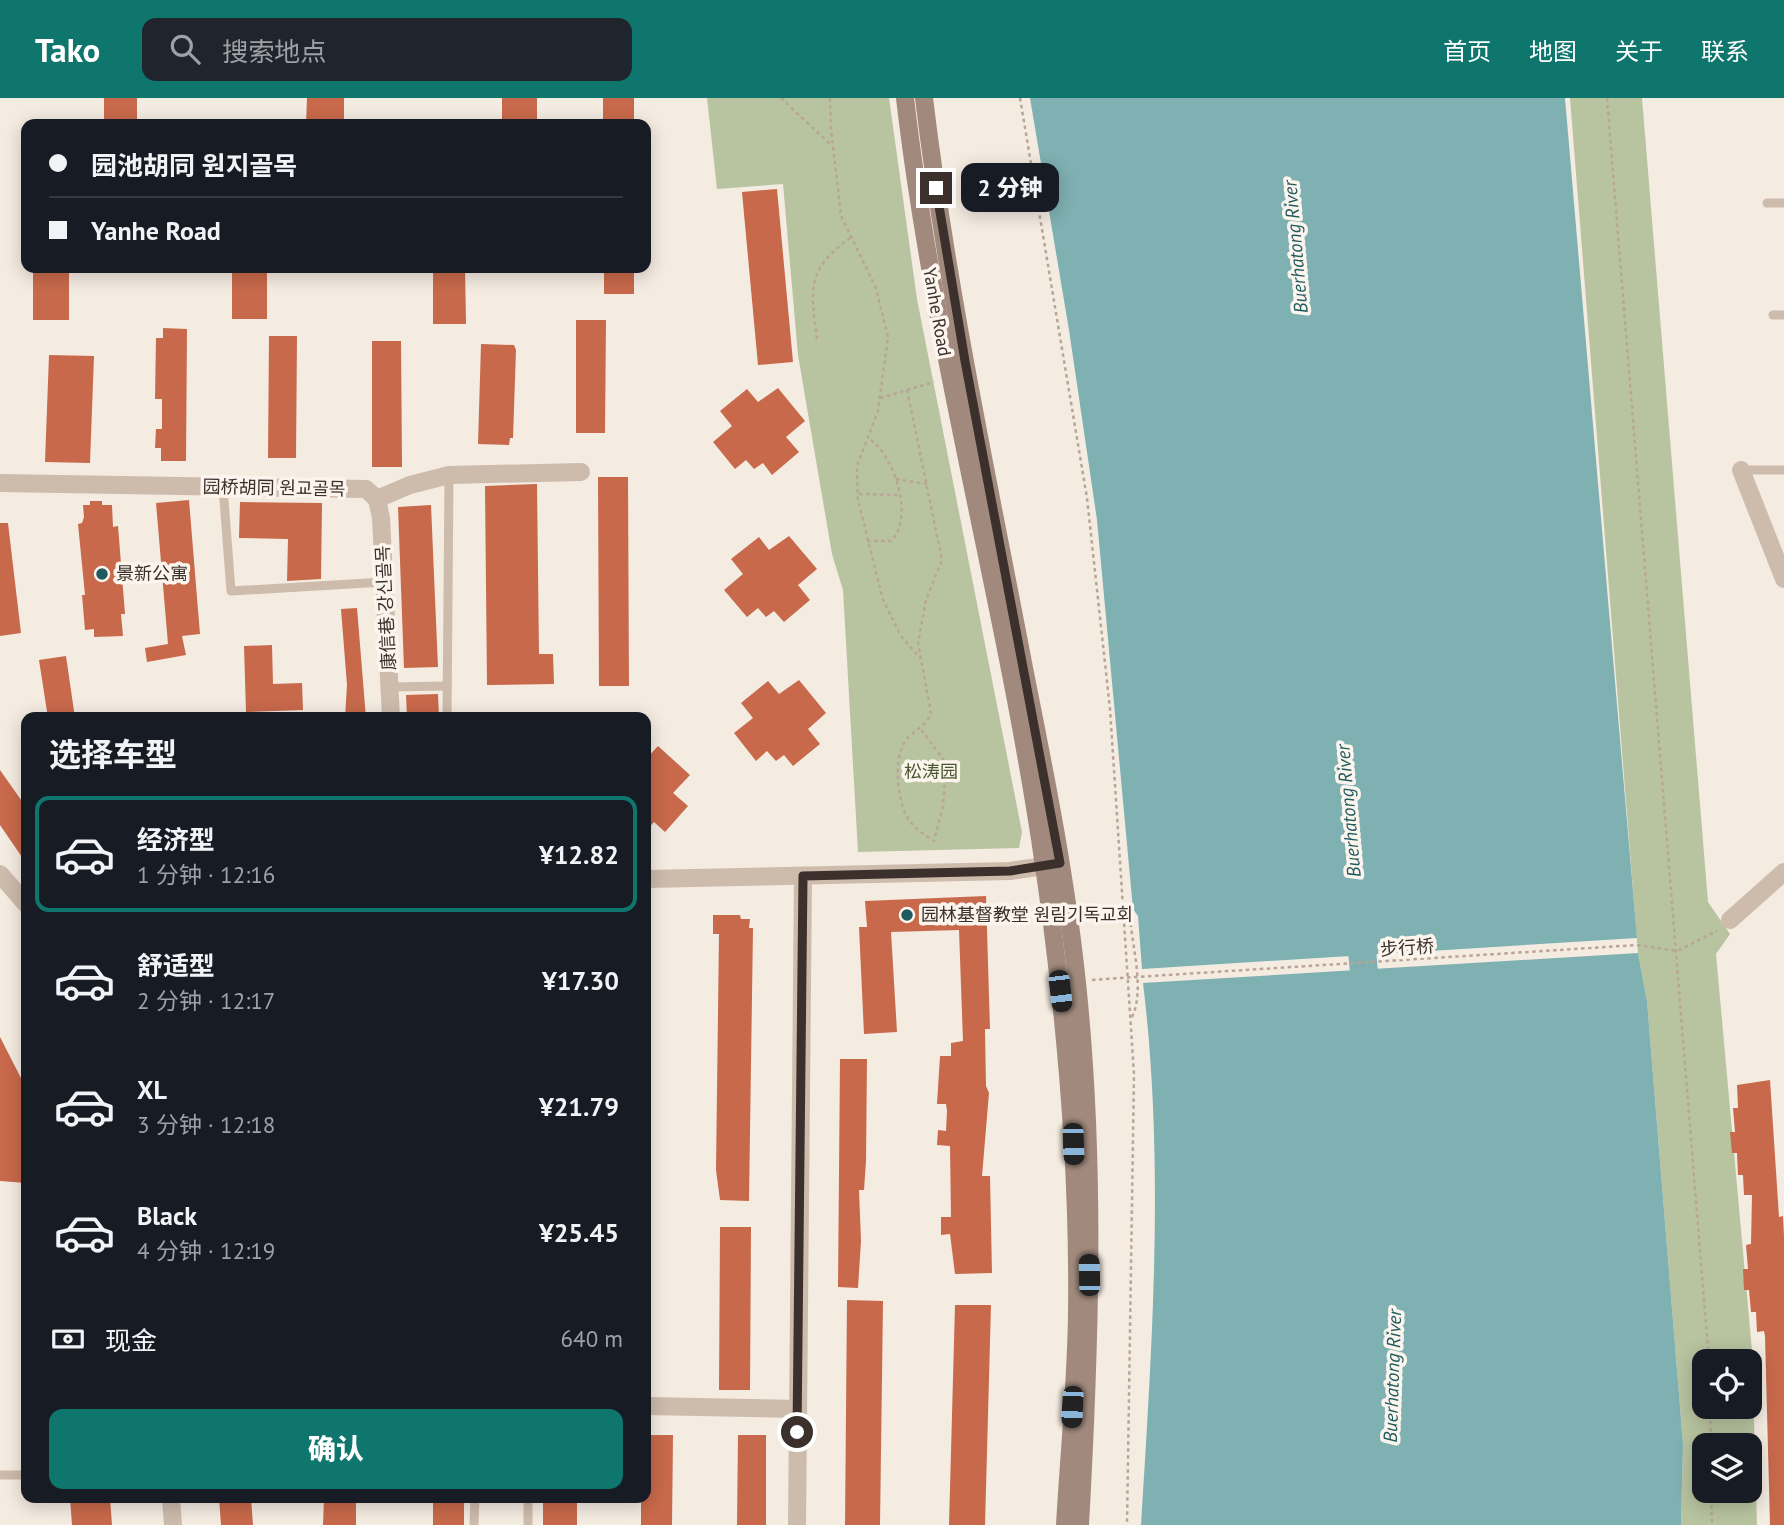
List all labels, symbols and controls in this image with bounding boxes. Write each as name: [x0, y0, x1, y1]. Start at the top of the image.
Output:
search box: [142, 18, 632, 81]
text: Tako: [35, 28, 100, 71]
icon: search: [166, 30, 204, 68]
text: 搜索地点: [222, 35, 326, 68]
text: 首页: [1443, 36, 1491, 67]
text: 地图: [1529, 36, 1577, 67]
text: 关于: [1615, 36, 1663, 67]
text: 联系: [1701, 36, 1749, 67]
text: 园池胡同 원지골목: [91, 149, 297, 182]
callout: 2 分钟: [960, 164, 1058, 212]
route end: [920, 172, 952, 204]
text: 2 分钟: [978, 173, 1042, 202]
water label: Buerhatong River: [1277, 178, 1313, 314]
text: Yanhe Road: [91, 214, 221, 247]
street label: Yanhe Road: [918, 266, 957, 358]
street label: 园桥胡同 원교골목: [202, 475, 346, 500]
street label: 康信巷 강신골목: [371, 545, 400, 671]
place label: 景新公寓: [116, 562, 188, 585]
marker: 景新公寓: [94, 566, 110, 582]
text: 选择车型: [49, 733, 177, 775]
water label: Buerhatong River: [1330, 742, 1366, 878]
park label: 松涛园: [904, 760, 958, 783]
icon: car: [53, 823, 116, 886]
text: 经济型: [137, 823, 215, 856]
text: ¥12.82: [539, 838, 619, 871]
text: 1 分钟 · 12:16: [137, 860, 275, 889]
place label: 园林基督教堂 원림기독교회: [921, 903, 1133, 926]
marker: 园林基督教堂 원림기독교회: [899, 907, 915, 923]
street label: 步行桥: [1379, 934, 1435, 961]
icon: car: [53, 949, 116, 1012]
text: 舒适型: [137, 949, 215, 982]
text: ¥17.30: [542, 964, 619, 997]
car: [1048, 969, 1073, 1013]
text: 2 分钟 · 12:17: [137, 986, 275, 1015]
text: XL: [137, 1073, 167, 1106]
icon: car: [53, 1075, 116, 1138]
text: ¥21.79: [539, 1090, 619, 1123]
text: 3 分钟 · 12:18: [137, 1110, 275, 1139]
car: [1062, 1123, 1085, 1165]
text: Black: [137, 1199, 197, 1232]
icon: car: [53, 1201, 116, 1264]
text: ¥25.45: [539, 1216, 619, 1249]
text: 4 分钟 · 12:19: [137, 1236, 275, 1265]
car: [1079, 1254, 1100, 1296]
water label: Buerhatong River: [1378, 1307, 1406, 1443]
icon: cash: [49, 1320, 87, 1358]
text: 现金: [105, 1324, 157, 1357]
text: 640 m: [561, 1324, 623, 1353]
map controls: [1692, 1349, 1762, 1503]
button: locate: [1692, 1349, 1762, 1419]
car: [1061, 1385, 1084, 1429]
button: 确认: [49, 1409, 623, 1489]
route start: [781, 1416, 813, 1448]
button: layers: [1692, 1433, 1762, 1503]

